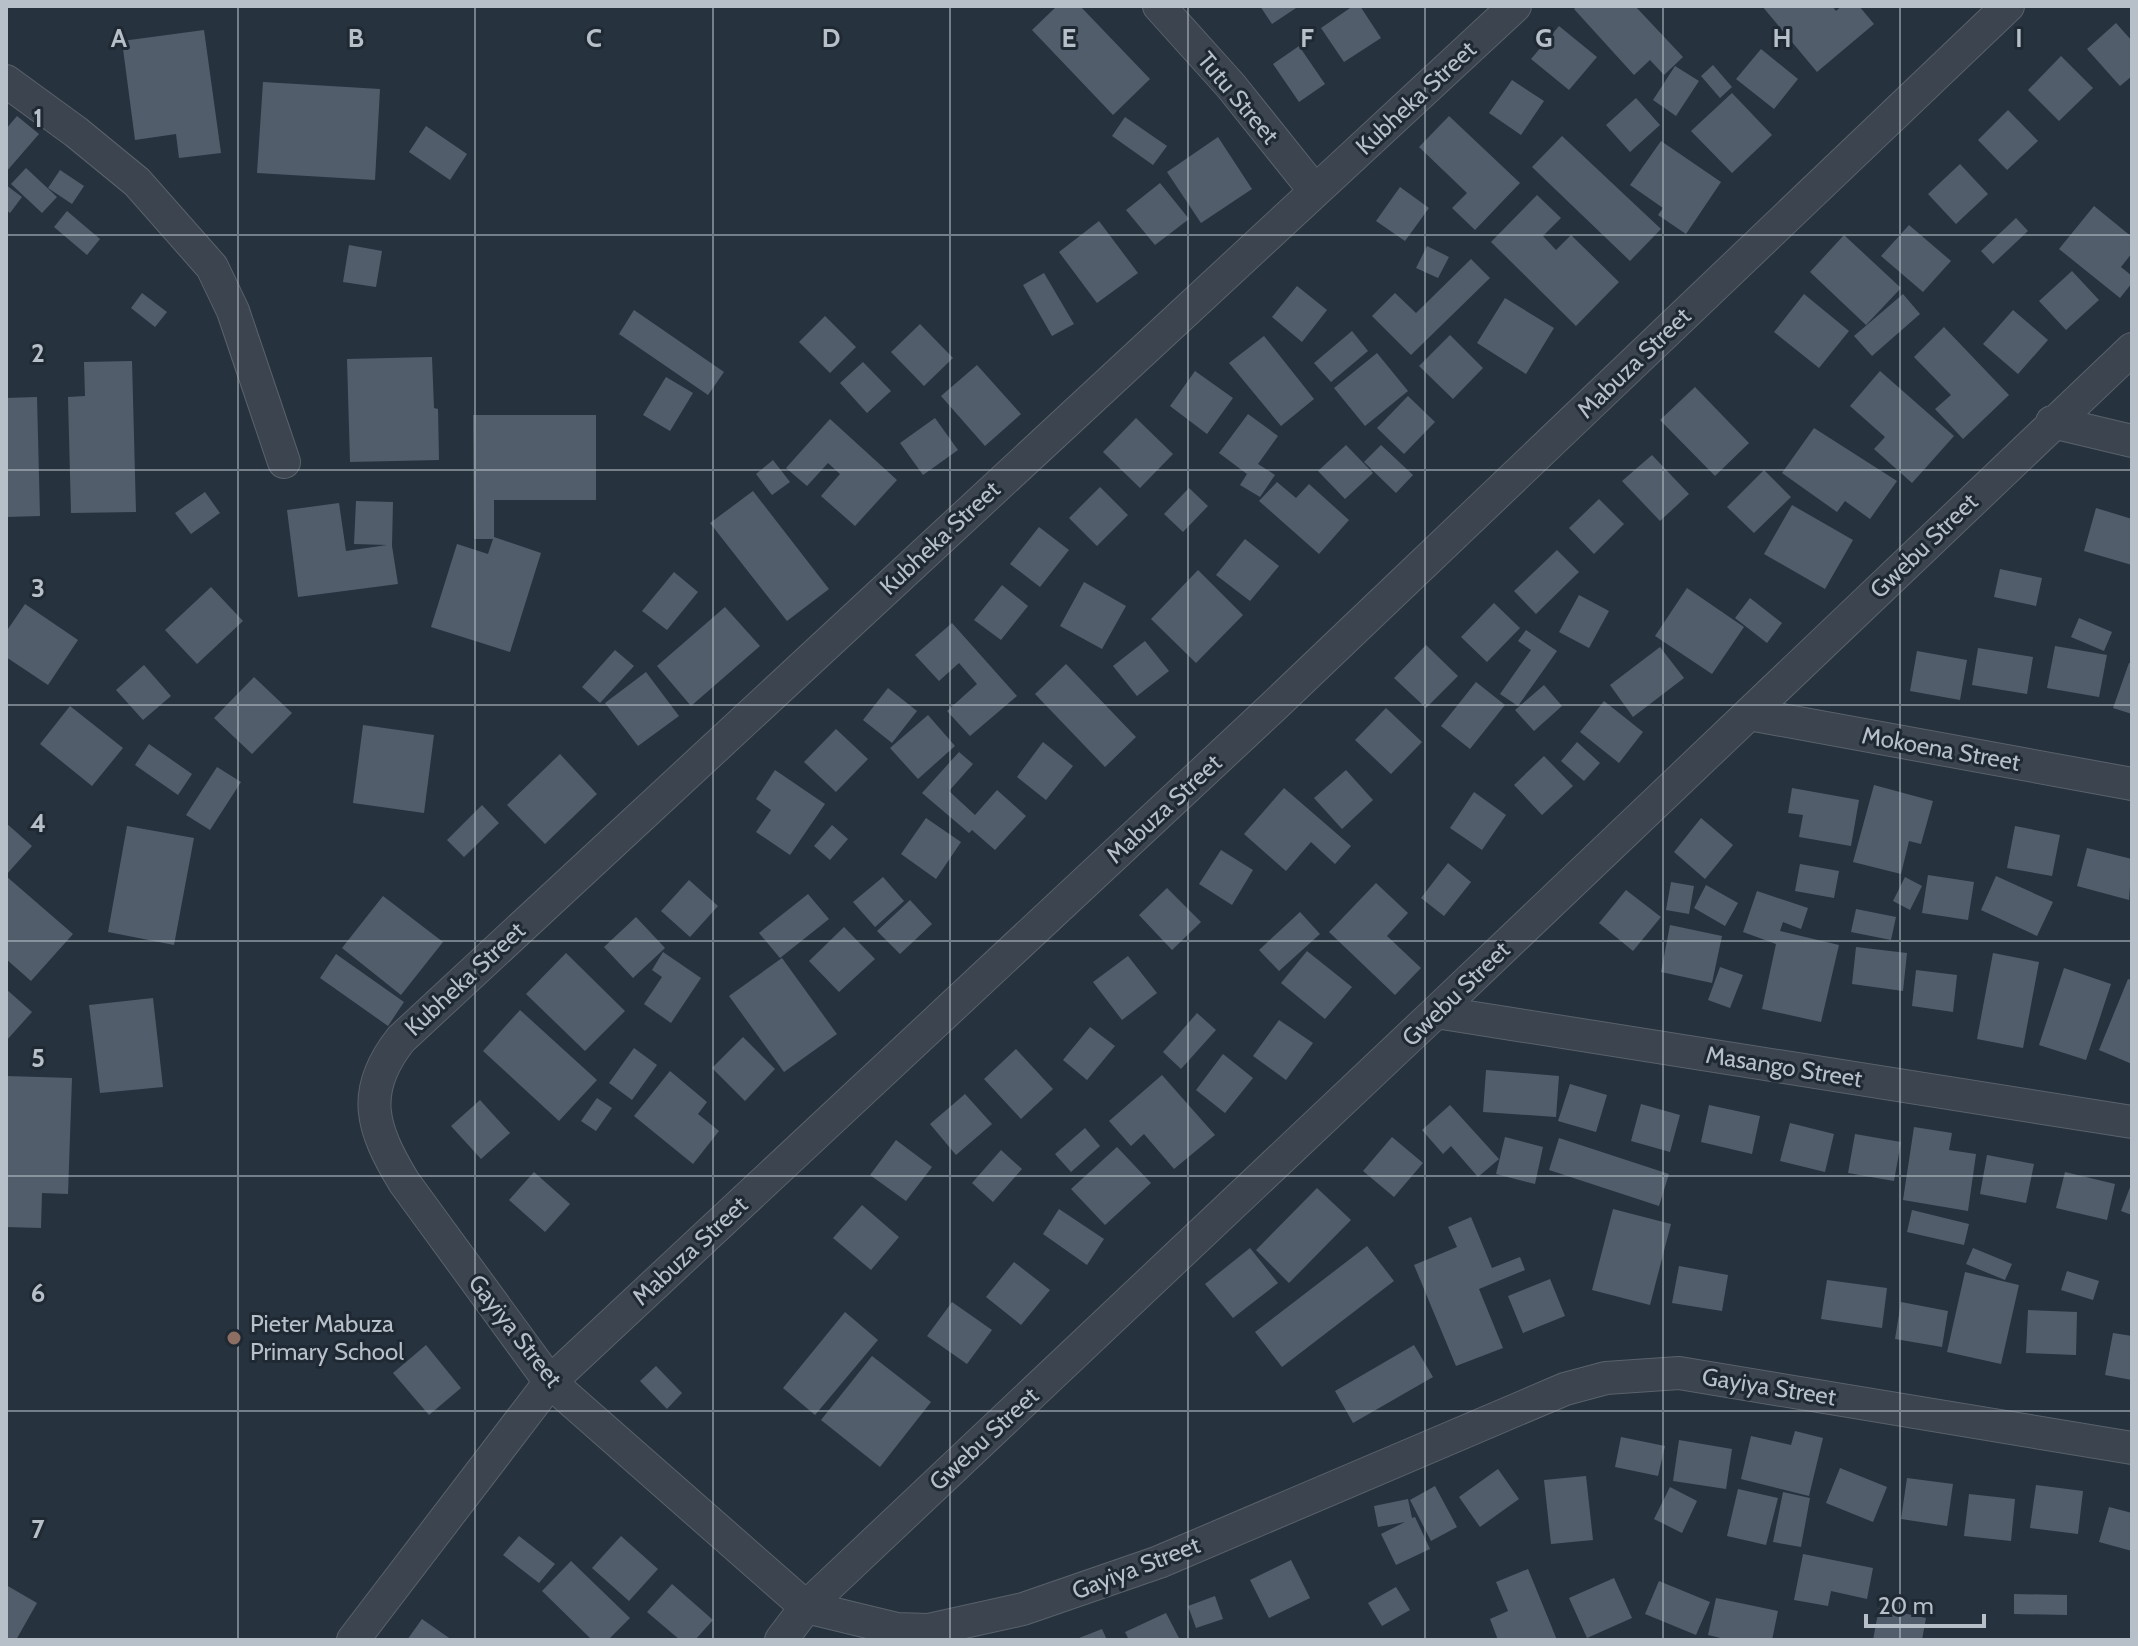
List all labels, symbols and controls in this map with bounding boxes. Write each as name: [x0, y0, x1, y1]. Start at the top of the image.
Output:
text: A: [111, 22, 128, 54]
text: B: [348, 22, 364, 54]
text: C: [586, 22, 602, 54]
text: D: [822, 22, 840, 54]
text: E: [1062, 22, 1076, 54]
text: F: [1300, 22, 1314, 54]
text: G: [1535, 22, 1553, 54]
text: H: [1773, 22, 1791, 54]
text: I: [2015, 22, 2023, 54]
street label: Kubheka Street: [1350, 35, 1482, 161]
street label: Tutu Street: [1192, 46, 1285, 150]
text: 1: [33, 102, 43, 134]
street label: Mabuza Street: [1571, 301, 1696, 424]
text: 2: [31, 337, 45, 369]
street label: Kubheka Street: [874, 475, 1006, 601]
street label: Gwebu Street: [1864, 487, 1984, 604]
text: 3: [31, 572, 45, 604]
street label: Mokoena Street: [1860, 720, 2022, 777]
street label: Mabuza Street: [1100, 748, 1227, 869]
text: 4: [30, 807, 46, 839]
street label: Kubheka Street: [399, 916, 531, 1042]
street label: Gwebu Street: [1396, 935, 1516, 1052]
street label: Masango Street: [1704, 1040, 1864, 1093]
text: 5: [31, 1042, 45, 1074]
street label: Mabuza Street: [626, 1190, 753, 1311]
street label: Gayiya Street: [462, 1269, 568, 1393]
text: 6: [31, 1277, 45, 1309]
place label: Pieter Mabuza Primary School: [250, 1309, 404, 1366]
marker: Pieter Mabuza Primary School: [225, 1329, 243, 1347]
street label: Gayiya Street: [1700, 1362, 1838, 1411]
street label: Gwebu Street: [923, 1381, 1044, 1496]
text: 7: [31, 1513, 45, 1545]
street label: Gayiya Street: [1068, 1530, 1204, 1605]
scale bar: [1866, 1578, 1984, 1628]
text: 20 m: [1878, 1591, 1934, 1620]

